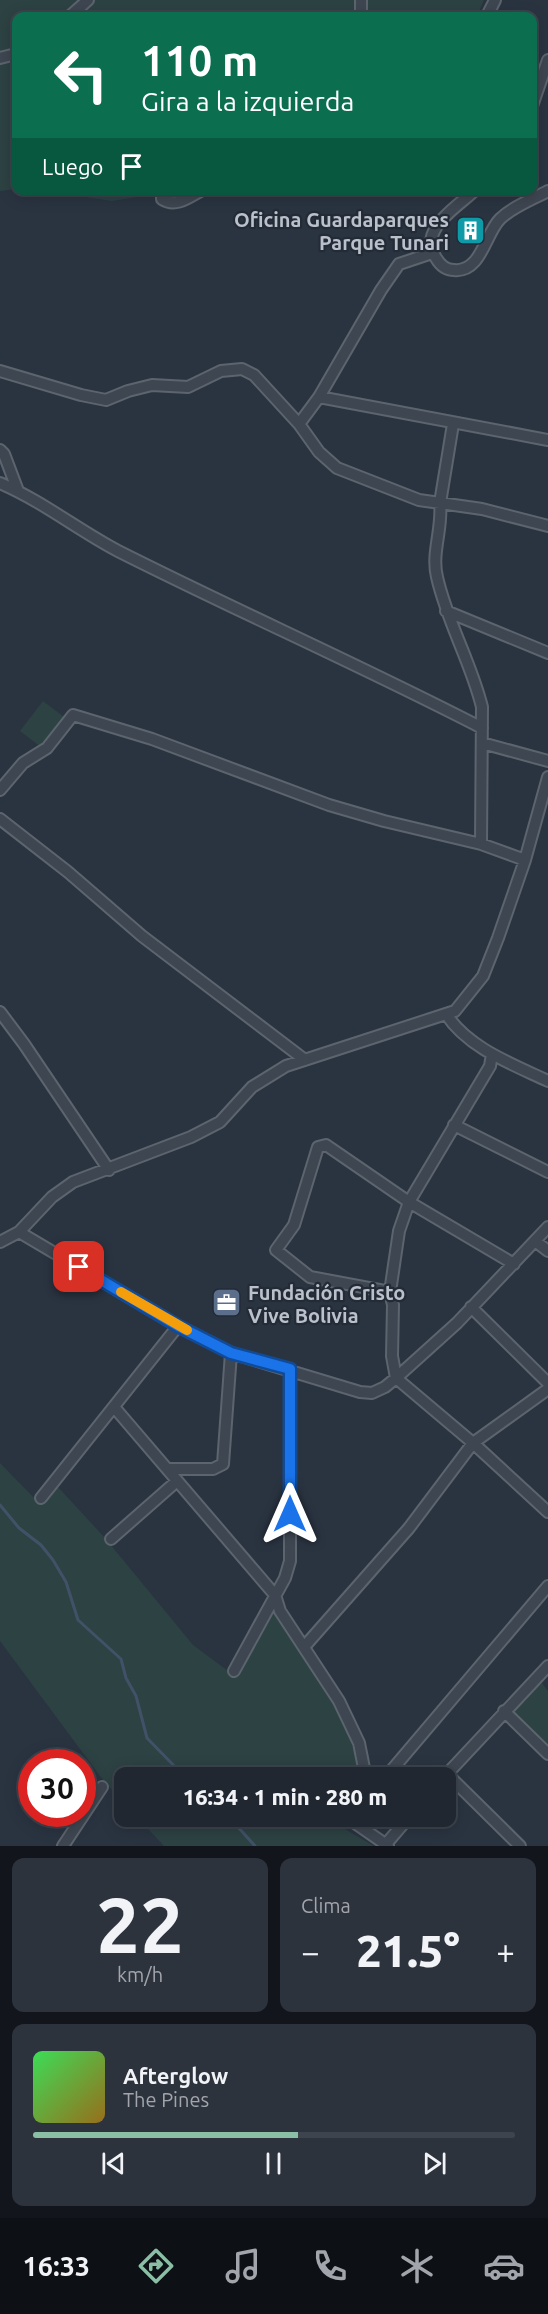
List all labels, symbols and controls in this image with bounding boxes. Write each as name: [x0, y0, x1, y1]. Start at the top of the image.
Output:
icon: left: [42, 36, 120, 114]
text: 110 m: [141, 37, 258, 84]
text: Gira a la izquierda: [141, 86, 354, 116]
icon: arrive: [115, 150, 148, 183]
text: Luego: [42, 154, 103, 179]
place label: Oficina Guardaparques Parque Tunari: [234, 208, 449, 254]
building icon: Oficina Guardaparques Parque Tunari: [454, 214, 486, 246]
pin: [53, 1241, 104, 1292]
icon: arrive: [62, 1250, 95, 1283]
place label: Fundación Cristo Vive Bolivia: [248, 1281, 405, 1327]
office icon: Fundación Cristo Vive Bolivia: [211, 1287, 243, 1319]
position arrow: [258, 1482, 322, 1546]
speed limit sign: 30: [18, 1749, 96, 1827]
text: 16:34 · 1 min · 280 m: [183, 1784, 387, 1809]
text: 22: [96, 1880, 184, 1968]
text: Clima: [301, 1894, 351, 1917]
text: 21.5°: [356, 1925, 460, 1976]
text: −: [301, 1933, 320, 1970]
text: +: [496, 1933, 515, 1970]
text: km/h: [117, 1963, 163, 1986]
text: Afterglow: [123, 2063, 228, 2088]
text: The Pines: [123, 2088, 209, 2111]
icon: previous: [97, 2147, 130, 2180]
icon: pause: [257, 2147, 290, 2180]
icon: next: [418, 2147, 451, 2180]
icon: directions: [135, 2245, 177, 2287]
icon: music: [222, 2245, 264, 2287]
icon: phone: [309, 2245, 351, 2287]
icon: climate: [396, 2245, 438, 2287]
icon: car: [483, 2245, 525, 2287]
text: 16:33: [23, 2251, 90, 2281]

